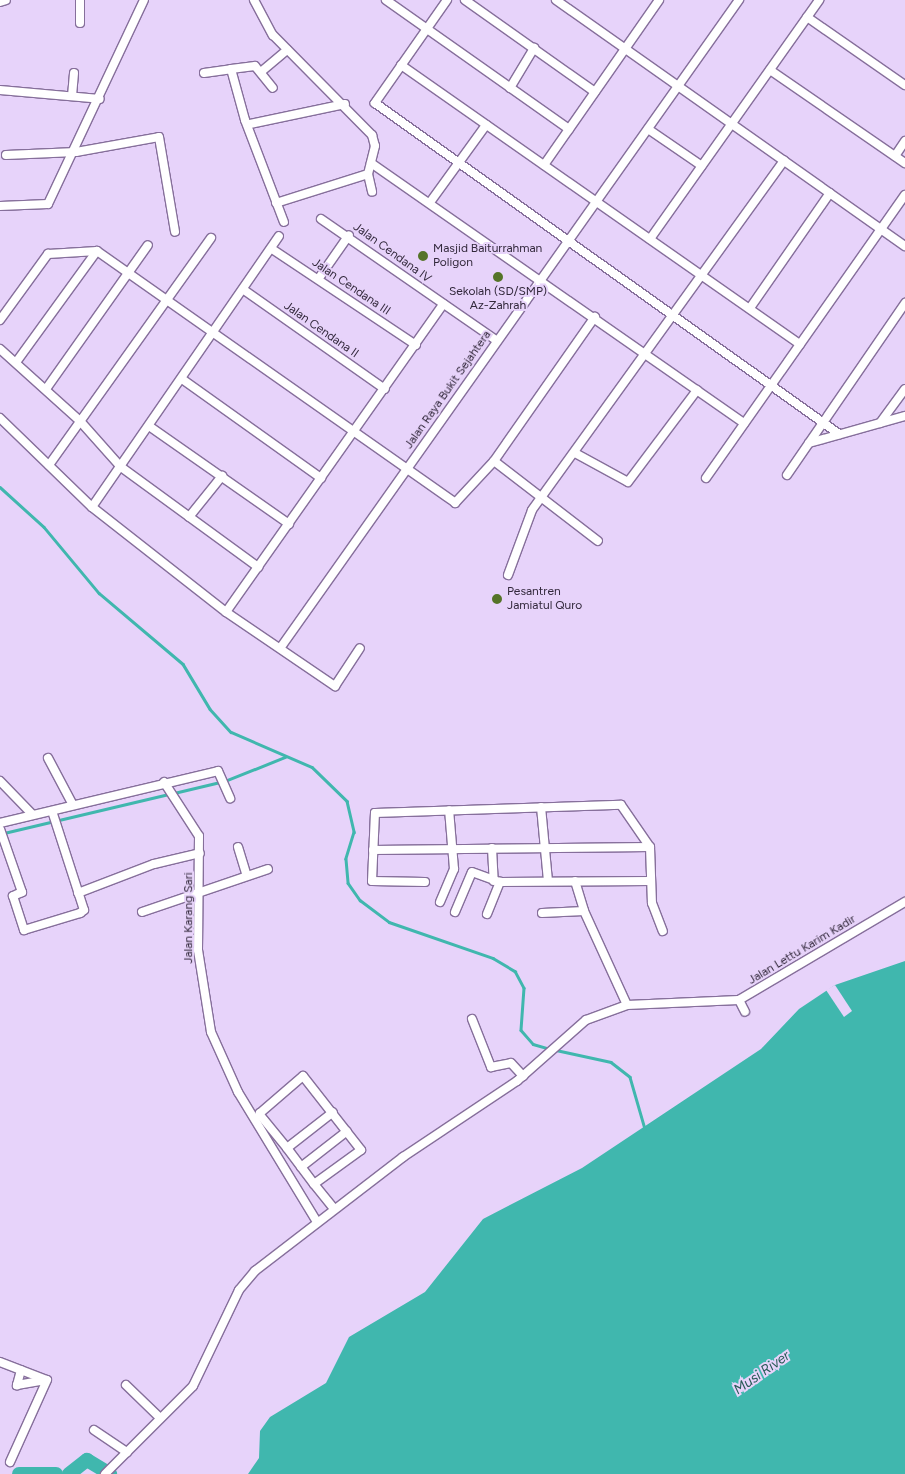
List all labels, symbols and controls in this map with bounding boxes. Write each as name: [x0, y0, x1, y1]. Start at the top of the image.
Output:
street label: Jalan Cendana IV: [350, 220, 434, 286]
place label: Masjid Baiturrahman Poligon: [433, 242, 542, 270]
marker: Masjid Baiturrahman Poligon: [417, 250, 429, 262]
street label: Jalan Cendana III: [309, 256, 393, 318]
marker: Sekolah (SD/SMP) Az-Zahrah: [492, 271, 504, 283]
place label: Sekolah (SD/SMP) Az-Zahrah: [449, 285, 547, 313]
street label: Jalan Cendana II: [281, 299, 361, 361]
street label: Jalan Raya Bukit Sejahtera: [402, 328, 494, 452]
place label: Pesantren Jamiatul Quro: [507, 585, 582, 613]
marker: Pesantren Jamiatul Quro: [491, 593, 503, 605]
street label: Jalan Karang Sari: [182, 872, 196, 964]
street label: Jalan Lettu Karim Kadir: [746, 912, 858, 988]
water label: Musi River: [731, 1348, 793, 1398]

